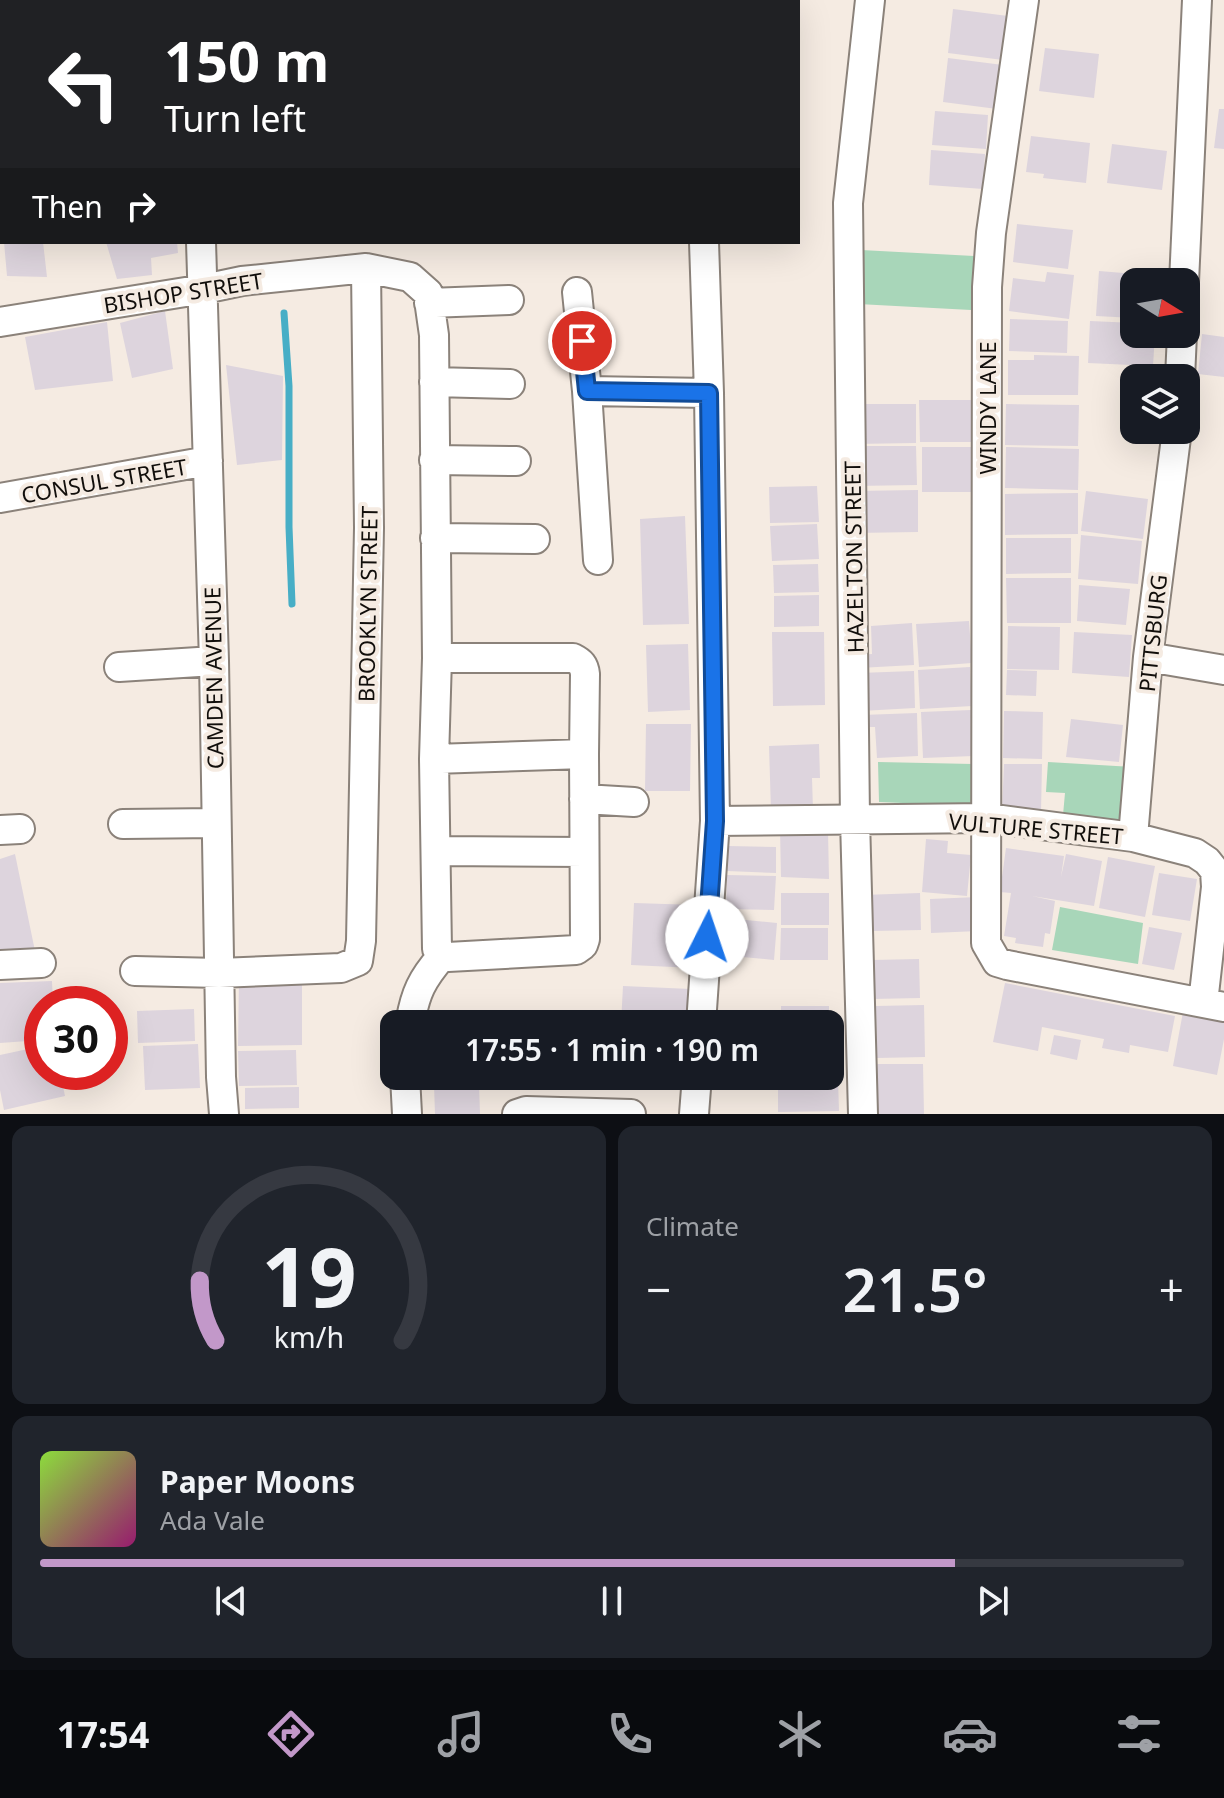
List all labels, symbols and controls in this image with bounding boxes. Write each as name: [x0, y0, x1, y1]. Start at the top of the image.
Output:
text: 150 m: [164, 22, 329, 98]
icon: left: [32, 32, 136, 136]
text: Turn left: [164, 94, 306, 143]
icon: right: [119, 184, 163, 228]
text: Then: [32, 186, 103, 227]
street label: BISHOP STREET: [101, 265, 265, 319]
north arrow: [1120, 268, 1200, 348]
map controls: [1120, 268, 1200, 444]
pin: [548, 307, 616, 375]
icon: arrive: [560, 319, 604, 363]
street label: WINDY LANE: [972, 341, 1002, 475]
button: layers: [1120, 364, 1200, 444]
street label: CONSUL STREET: [19, 451, 189, 509]
street label: HAZELTON STREET: [836, 461, 870, 653]
street label: BROOKLYN STREET: [350, 506, 384, 702]
street label: PITTSBURG: [1131, 573, 1173, 693]
street label: CAMDEN AVENUE: [196, 587, 230, 769]
street label: VULTURE STREET: [948, 805, 1124, 851]
position arrow: [665, 895, 749, 979]
speed limit sign: 30: [24, 986, 128, 1090]
text: 17:55 · 1 min · 190 m: [465, 1029, 759, 1070]
text: Climate: [646, 1208, 739, 1244]
text: 19: [261, 1218, 357, 1331]
text: 21.5°: [842, 1248, 988, 1330]
text: −: [646, 1259, 671, 1319]
text: +: [1159, 1259, 1184, 1319]
text: km/h: [274, 1317, 344, 1356]
text: Paper Moons: [160, 1461, 355, 1502]
text: Ada Vale: [160, 1502, 265, 1538]
icon: previous: [209, 1579, 253, 1623]
icon: pause: [590, 1579, 634, 1623]
icon: next: [971, 1579, 1015, 1623]
icon: directions: [263, 1706, 319, 1762]
icon: music: [433, 1706, 489, 1762]
icon: phone: [602, 1706, 658, 1762]
icon: climate: [772, 1706, 828, 1762]
icon: car: [942, 1706, 998, 1762]
icon: filters: [1111, 1706, 1167, 1762]
text: 17:54: [57, 1710, 149, 1759]

